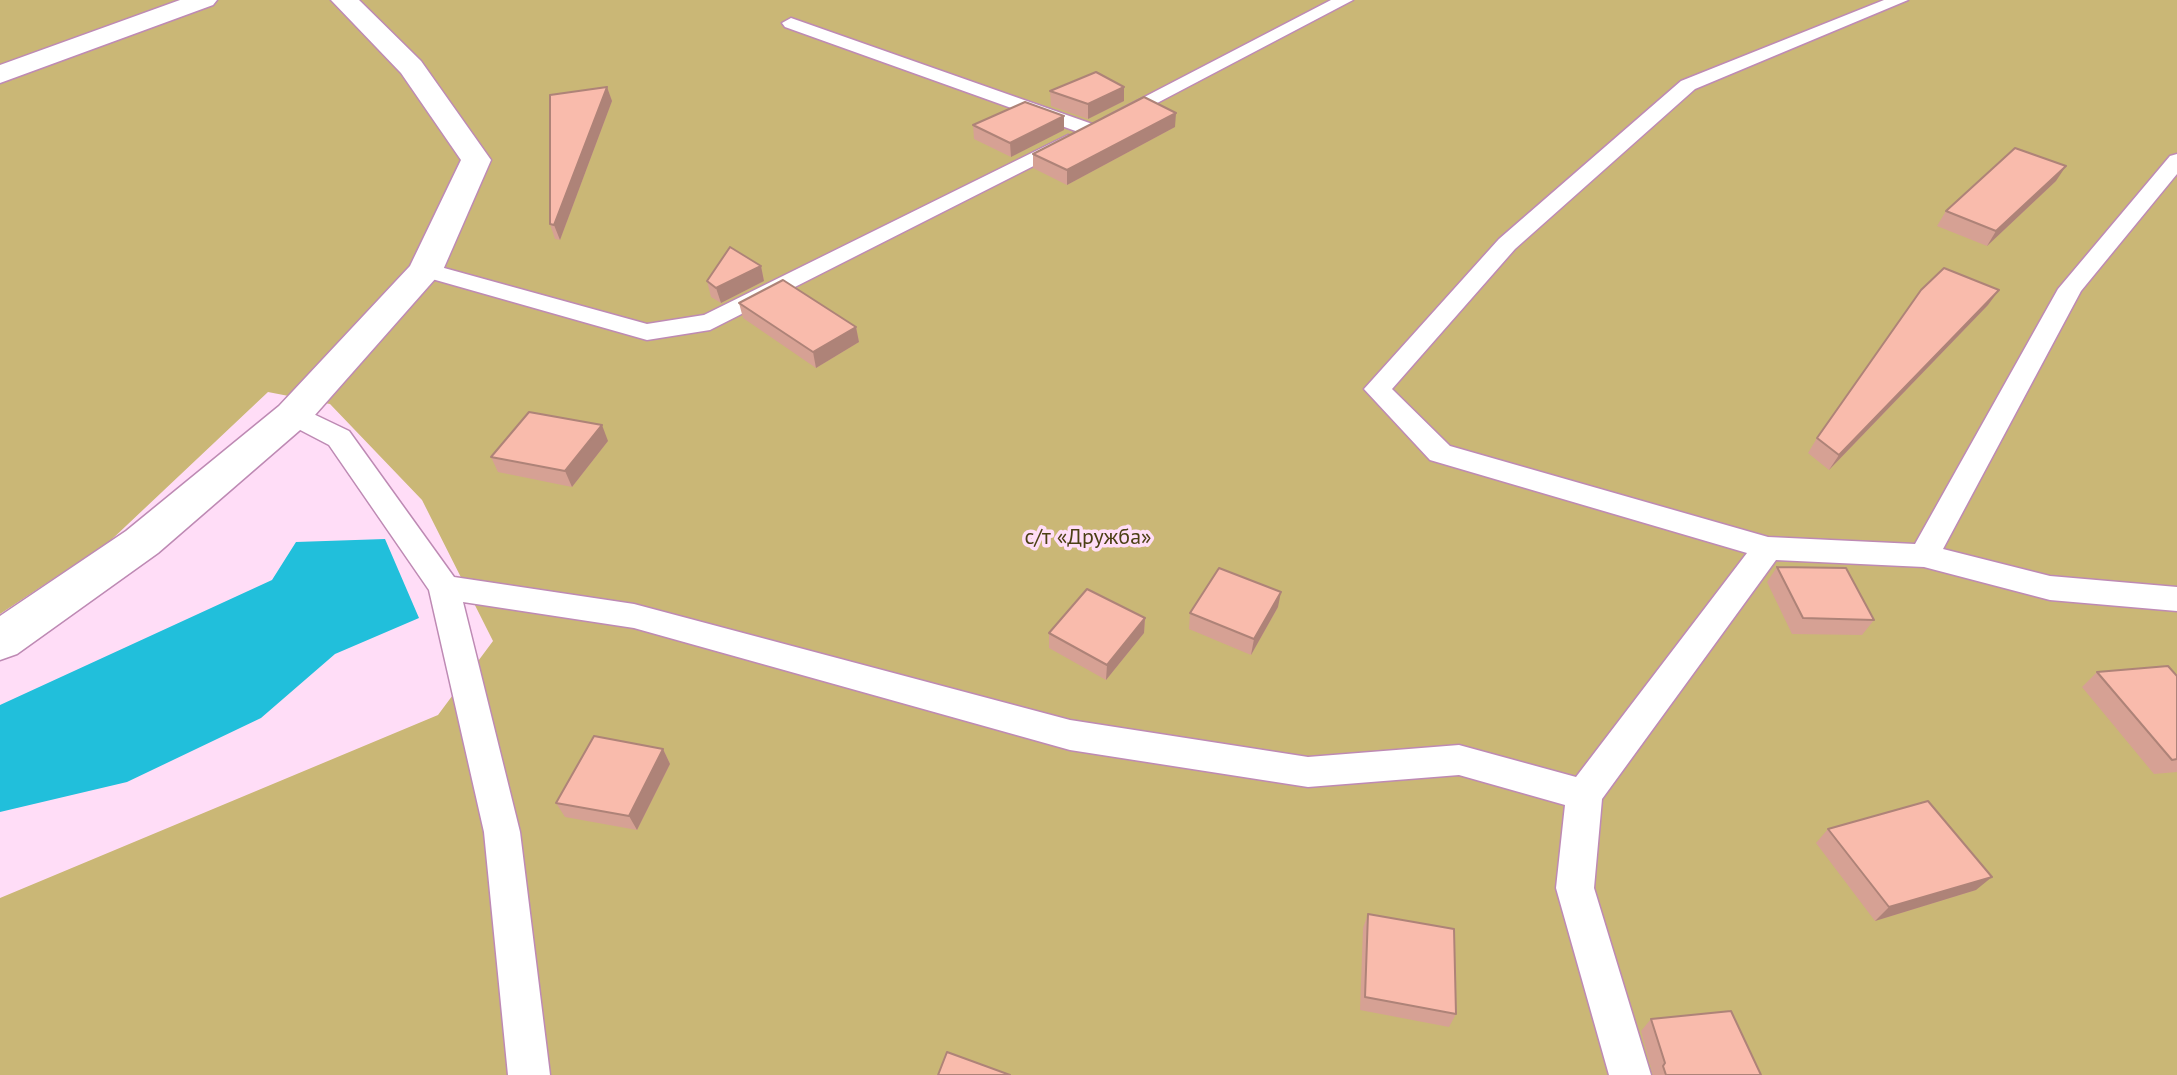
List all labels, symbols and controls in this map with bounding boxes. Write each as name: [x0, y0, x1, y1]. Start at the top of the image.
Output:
park label: с/т «Дружба»: [1024, 525, 1152, 551]

